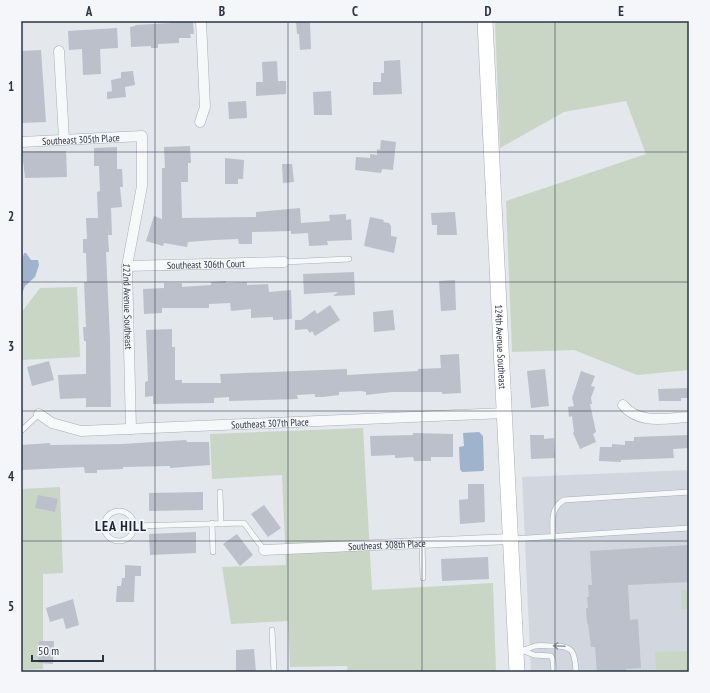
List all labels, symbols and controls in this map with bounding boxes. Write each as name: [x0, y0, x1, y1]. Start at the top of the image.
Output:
text: A: [85, 3, 93, 20]
text: B: [219, 3, 225, 20]
text: C: [352, 3, 358, 20]
text: D: [485, 3, 492, 20]
text: E: [618, 3, 624, 20]
text: 1: [8, 78, 14, 95]
street label: Southeast 305th Place: [42, 131, 120, 147]
text: 2: [8, 208, 14, 225]
street label: Southeast 306th Court: [167, 256, 245, 271]
street label: 122nd Avenue Southeast: [120, 262, 136, 350]
street label: 124th Avenue Southeast: [492, 304, 510, 389]
text: 3: [8, 338, 14, 355]
street label: Southeast 307th Place: [231, 415, 309, 431]
text: 4: [8, 468, 15, 485]
district label: LEA HILL: [95, 517, 147, 535]
street label: Southeast 308th Place: [348, 536, 426, 553]
text: 5: [8, 598, 14, 615]
scale bar: [32, 637, 103, 663]
one-way arrow: [553, 642, 566, 650]
text: 50 m: [38, 643, 59, 658]

